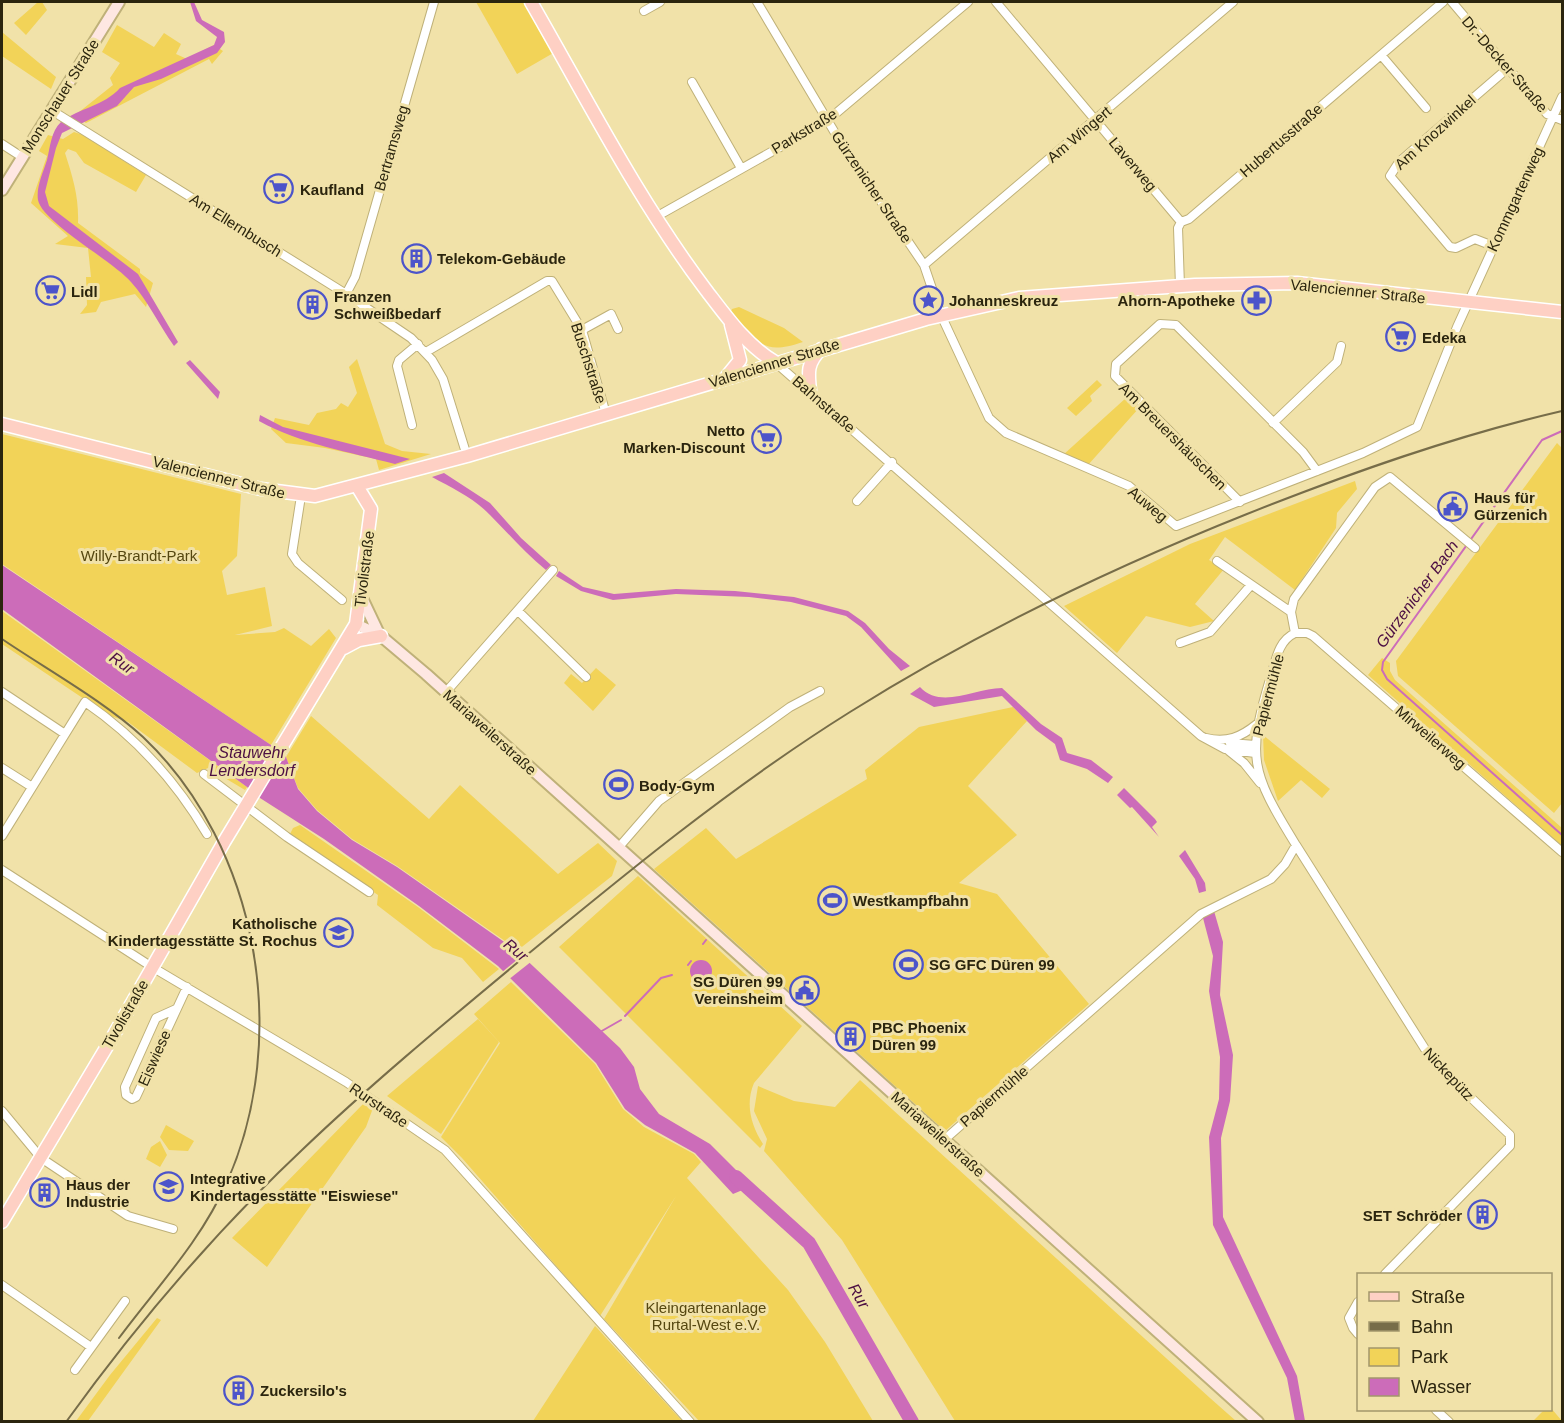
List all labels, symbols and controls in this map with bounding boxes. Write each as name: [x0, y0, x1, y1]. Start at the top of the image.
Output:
street label: Dr.-Decker-Straße: [1459, 13, 1551, 115]
street label: Monschauer Straße: [18, 36, 102, 156]
street label: Am Knozwinkel: [1391, 91, 1479, 173]
street label: Hubertusstraße: [1236, 100, 1326, 180]
street label: Am Wingert: [1044, 102, 1115, 166]
street label: Bertramsweg: [371, 103, 411, 193]
street label: Parkstraße: [768, 105, 840, 157]
street label: Gürzenicher Straße: [828, 128, 916, 246]
street label: Laverweg: [1106, 134, 1160, 194]
street label: Kommgartenweg: [1483, 144, 1547, 254]
supermarket icon: Kaufland: [263, 173, 295, 205]
place label: Kaufland: [300, 181, 364, 198]
street label: Am Ellernbusch: [187, 190, 285, 260]
building icon: Telekom-Gebäude: [400, 242, 432, 274]
place label: Telekom-Gebäude: [437, 250, 566, 267]
supermarket icon: Lidl: [34, 275, 66, 307]
street label: Valencienner Straße: [1290, 275, 1426, 307]
place label: Lidl: [71, 283, 98, 300]
place icon: Johanneskreuz: [912, 284, 944, 316]
pharmacy icon: Ahorn-Apotheke: [1240, 284, 1272, 316]
place label: Franzen Schweißbedarf: [334, 288, 442, 322]
building icon: Franzen Schweißbedarf: [297, 289, 329, 321]
place label: Johanneskreuz: [949, 292, 1058, 309]
place label: Ahorn-Apotheke: [1118, 292, 1235, 309]
street label: Buschstraße: [568, 320, 610, 406]
supermarket icon: Edeka: [1385, 321, 1417, 353]
place label: Edeka: [1422, 329, 1467, 346]
street label: Valencienner Straße: [707, 335, 841, 391]
street label: Bahnstraße: [789, 372, 859, 436]
street label: Am Breuershäuschen: [1116, 379, 1230, 493]
place label: Netto Marken-Discount: [623, 422, 745, 456]
supermarket icon: Netto Marken-Discount: [750, 423, 782, 455]
street label: Valencienner Straße: [151, 452, 287, 502]
street label: Auweg: [1125, 483, 1171, 525]
place label: Haus für Gürzenich: [1474, 489, 1547, 523]
public building icon: Haus für Gürzenich: [1437, 490, 1469, 522]
street label: Tivolistraße: [351, 530, 377, 608]
water label: Gürzenicher Bach: [1372, 537, 1462, 651]
park label: Willy-Brandt-Park: [81, 547, 198, 564]
water label: Rur: [107, 649, 138, 678]
street label: Papiermühle: [1249, 652, 1287, 738]
street label: Mariaweilerstraße: [440, 686, 540, 778]
street label: Mirweilerweg: [1392, 702, 1470, 772]
water label: Stauwehr Lendersdorf: [209, 744, 296, 779]
sports icon: Body-Gym: [602, 769, 634, 801]
place label: Body-Gym: [639, 777, 715, 794]
sports icon: Westkampfbahn: [816, 884, 848, 916]
place label: Westkampfbahn: [853, 892, 969, 909]
place label: Katholische Kindertagesstätte St. Rochus: [108, 915, 317, 949]
school or university icon: Katholische Kindertagesstätte St. Rochus: [322, 916, 354, 948]
water label: Rur: [501, 935, 532, 965]
sports icon: SG GFC Düren 99: [892, 948, 924, 980]
place label: SG GFC Düren 99: [929, 956, 1055, 973]
place label: SG Düren 99 Vereinsheim: [693, 973, 783, 1007]
public building icon: SG Düren 99 Vereinsheim: [788, 974, 820, 1006]
street label: Tivolistraße: [98, 976, 152, 1052]
place label: PBC Phoenix Düren 99: [872, 1019, 967, 1053]
building icon: PBC Phoenix Düren 99: [835, 1020, 867, 1052]
street label: Eiswiese: [134, 1028, 174, 1088]
street label: Nickepütz: [1420, 1044, 1478, 1104]
street label: Papiermühle: [957, 1062, 1031, 1130]
street label: Rurstraße: [347, 1079, 411, 1131]
street label: Mariaweilerstraße: [888, 1088, 988, 1180]
place label: Integrative Kindertagesstätte "Eiswiese": [190, 1170, 398, 1204]
school or university icon: Integrative Kindertagesstätte "Eiswiese": [153, 1171, 185, 1203]
place label: Haus der Industrie: [66, 1176, 130, 1210]
building icon: Haus der Industrie: [29, 1177, 61, 1209]
building icon: SET Schröder: [1467, 1199, 1499, 1231]
place label: SET Schröder: [1363, 1207, 1462, 1224]
legend: [1357, 1273, 1552, 1411]
water label: Rur: [845, 1281, 873, 1312]
text: Straße: [1411, 1287, 1465, 1307]
park label: Kleingartenanlage Rurtal-West e.V.: [646, 1299, 766, 1333]
text: Bahn: [1411, 1317, 1453, 1337]
text: Park: [1411, 1347, 1449, 1367]
building icon: Zuckersilo's: [223, 1374, 255, 1406]
text: Wasser: [1411, 1377, 1471, 1397]
place label: Zuckersilo's: [260, 1382, 347, 1399]

